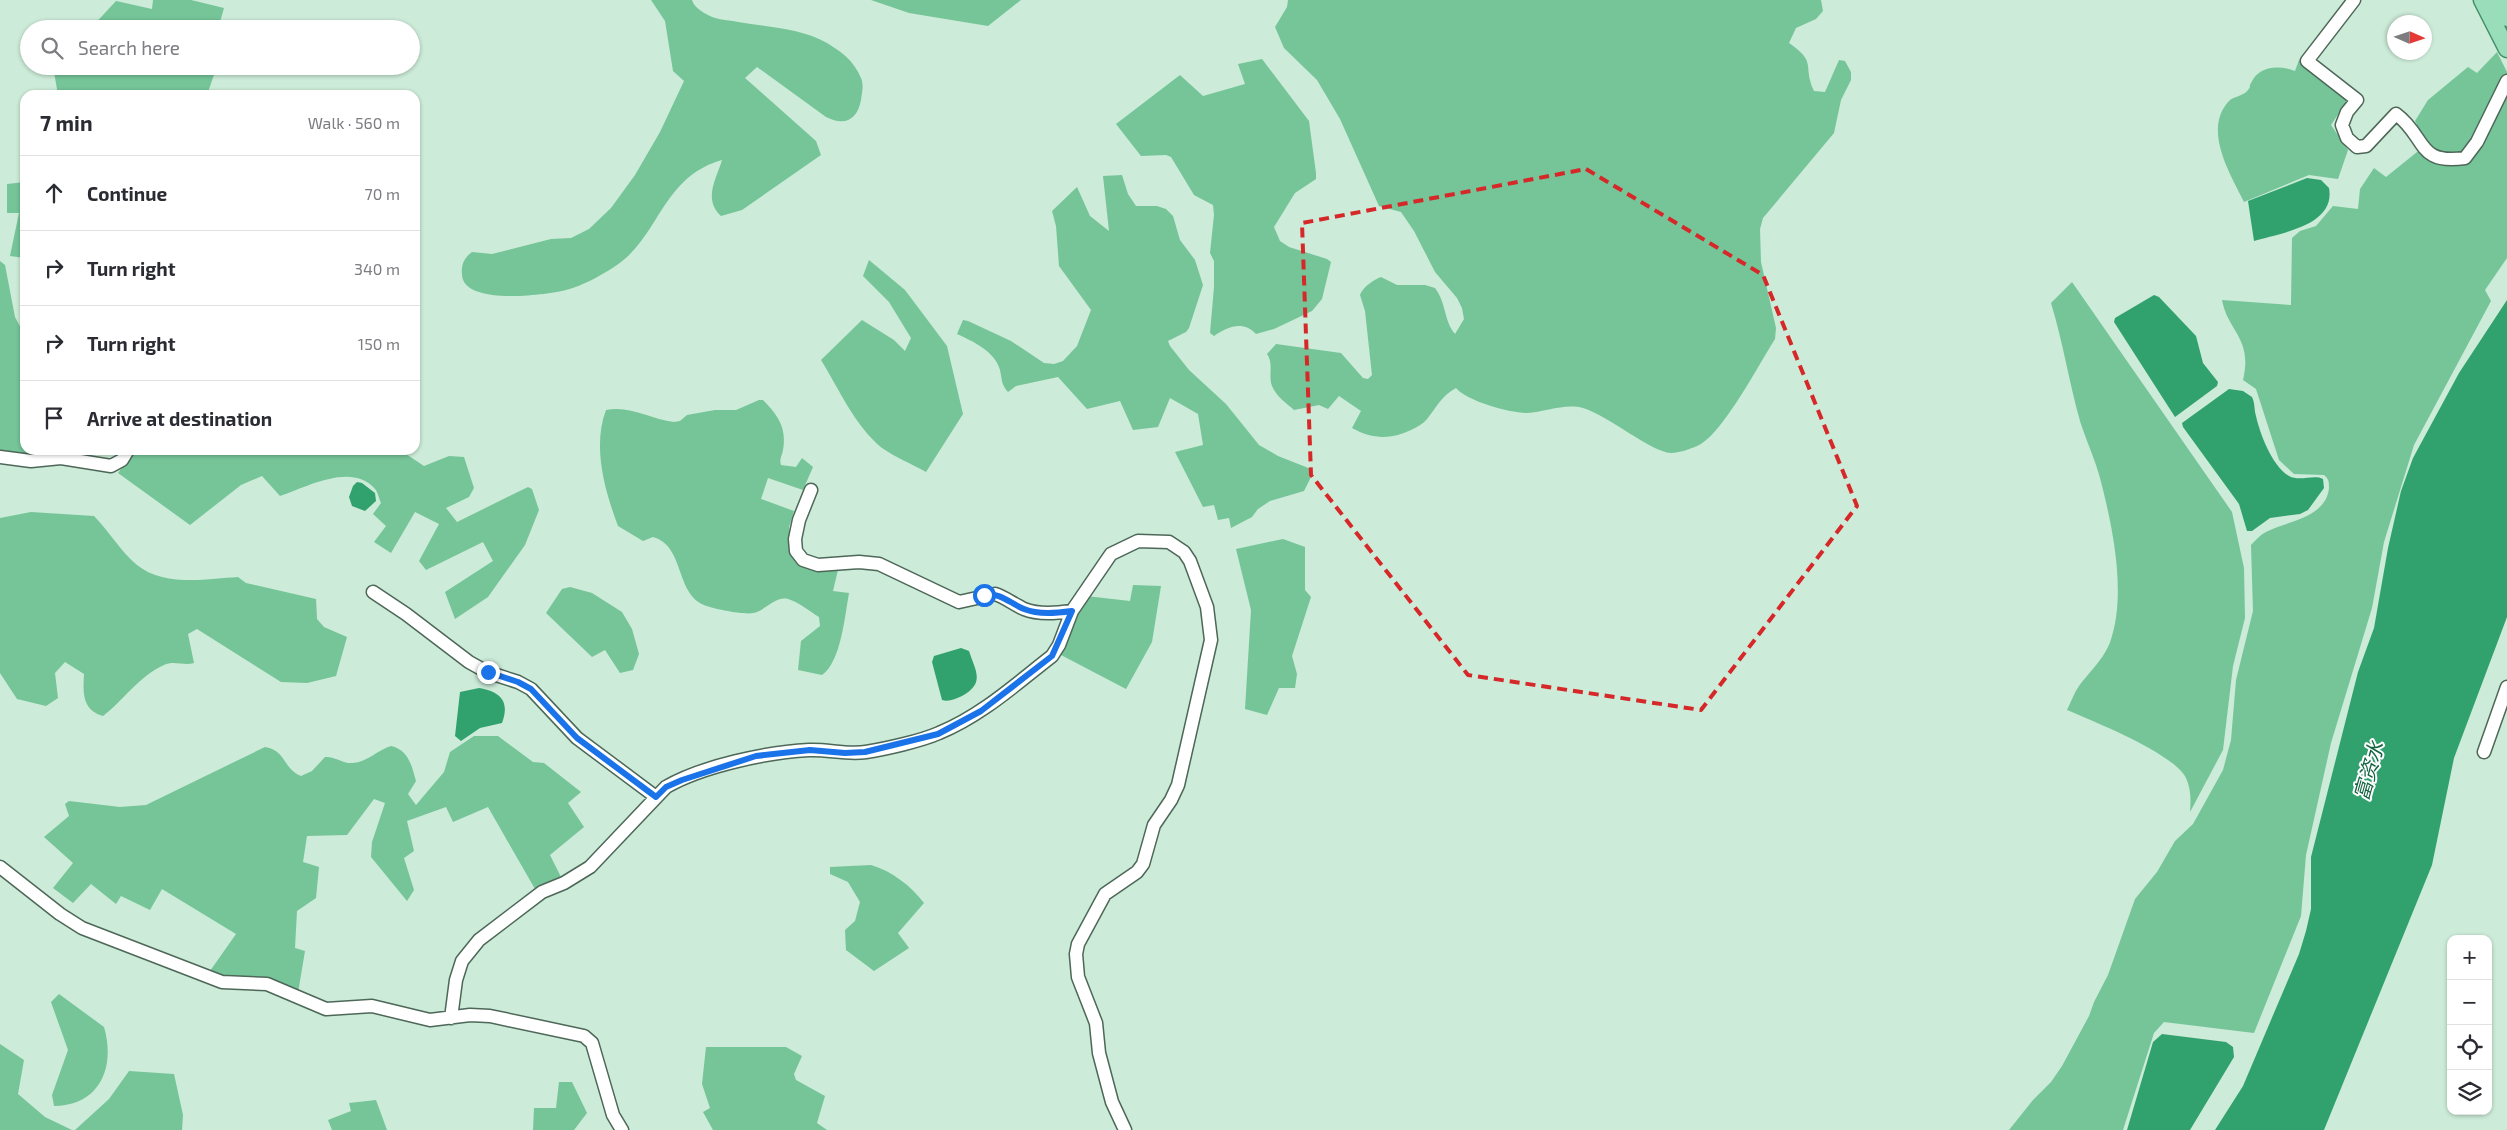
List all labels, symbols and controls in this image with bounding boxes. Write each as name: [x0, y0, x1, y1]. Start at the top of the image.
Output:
north arrow: [2387, 15, 2432, 60]
search box: [20, 20, 420, 75]
icon: search: [38, 34, 66, 62]
text: Search here: [78, 36, 180, 59]
text: 7 min: [40, 110, 93, 135]
text: Walk · 560 m: [308, 113, 400, 132]
icon: ahead: [40, 179, 68, 207]
text: Continue: [87, 182, 167, 205]
text: 70 m: [365, 184, 400, 203]
icon: right: [40, 254, 68, 282]
text: Turn right: [87, 257, 175, 280]
text: 340 m: [354, 259, 400, 278]
icon: right: [40, 329, 68, 357]
text: Turn right: [87, 332, 175, 355]
text: 150 m: [358, 334, 400, 353]
icon: arrive: [40, 404, 68, 432]
text: Arrive at destination: [87, 407, 272, 430]
route start: [973, 584, 996, 607]
route end: [477, 661, 500, 684]
water label: 富资水: [2348, 738, 2388, 803]
map controls: [2447, 935, 2492, 1115]
button: +: [2447, 935, 2492, 980]
button: −: [2447, 980, 2492, 1025]
button: locate: [2447, 1025, 2492, 1070]
button: layers: [2447, 1070, 2492, 1115]

